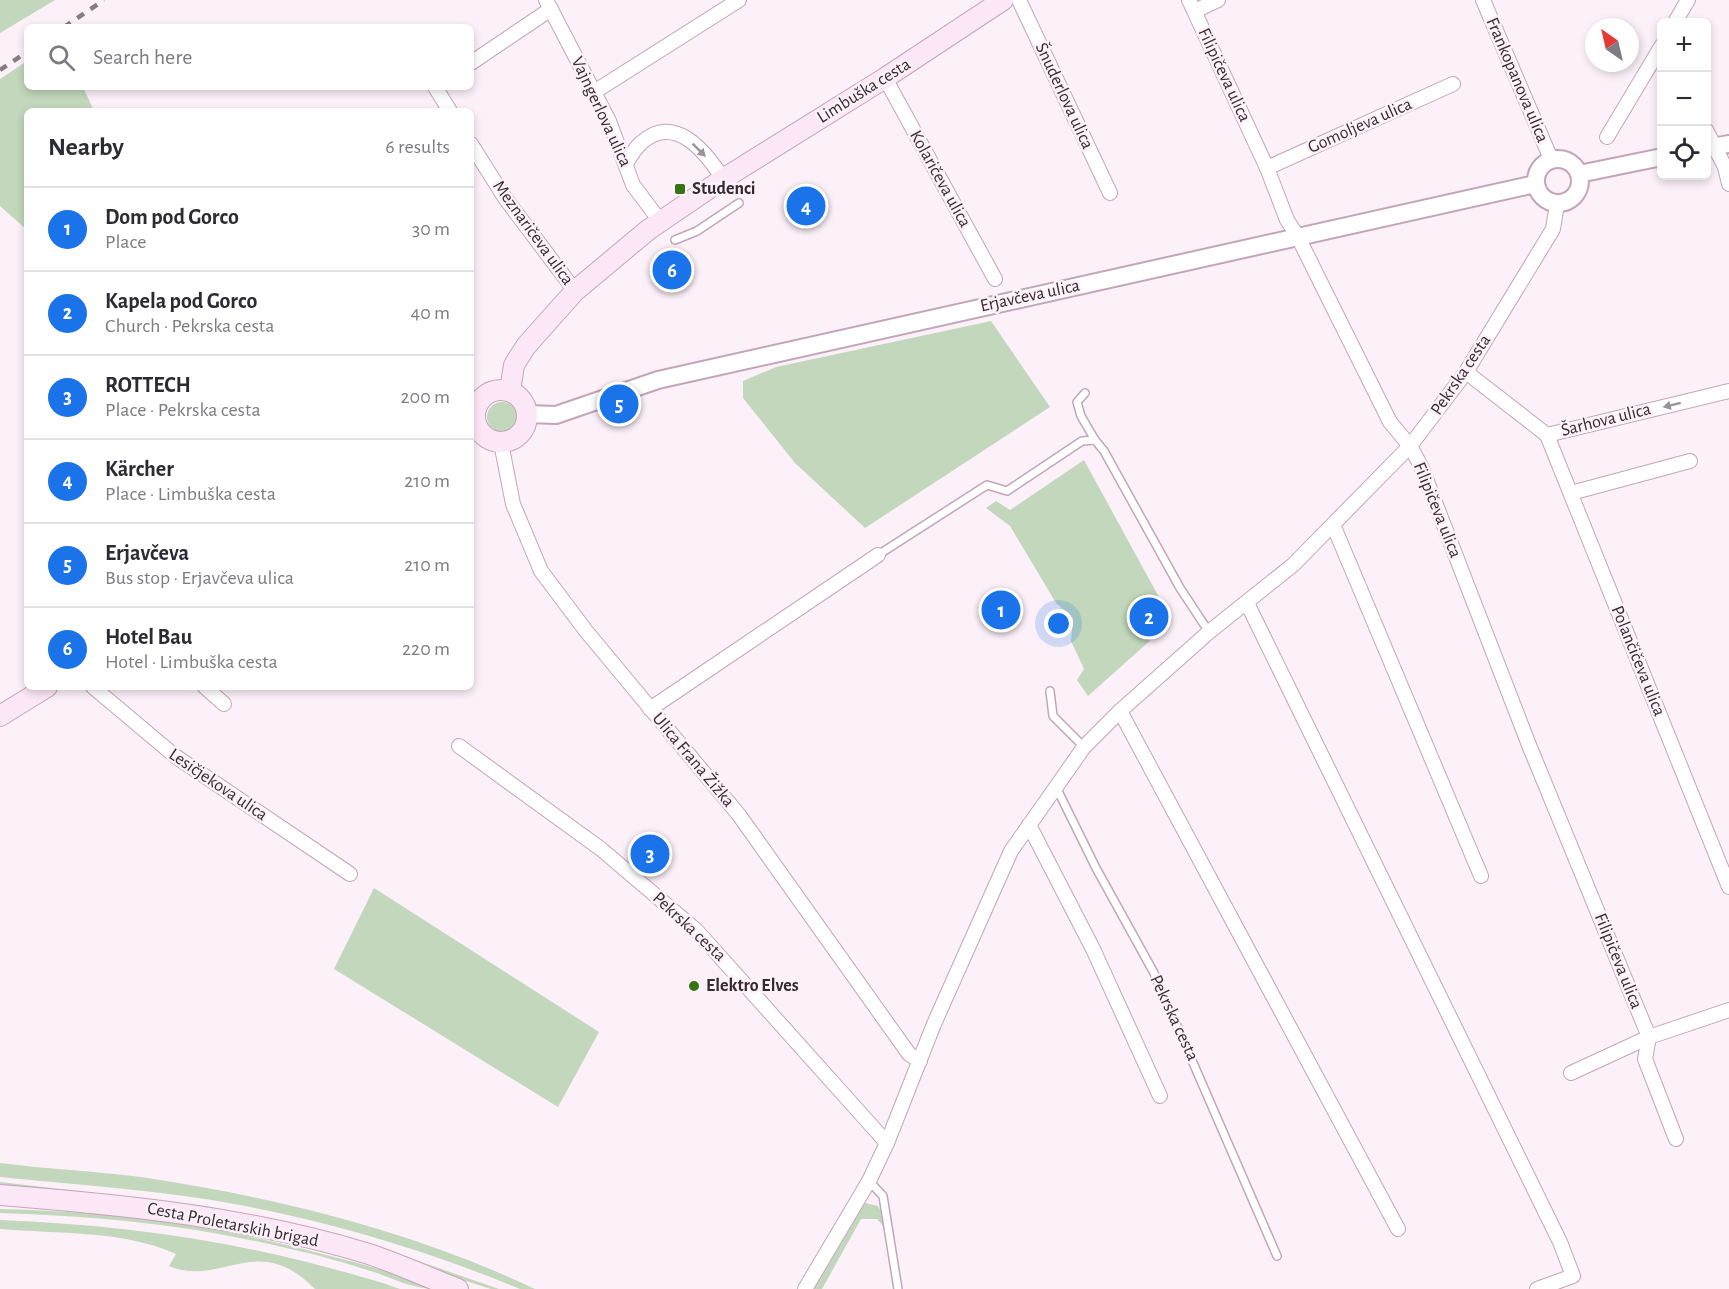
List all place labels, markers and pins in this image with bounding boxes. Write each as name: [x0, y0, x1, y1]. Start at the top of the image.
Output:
place label: Studenci: [692, 180, 756, 198]
marker: Studenci: [673, 182, 687, 196]
pin: 4: [786, 184, 826, 228]
pin: 6: [652, 248, 692, 292]
pin: 5: [600, 382, 638, 426]
pin: 1: [982, 588, 1020, 632]
pin: 2: [1130, 594, 1168, 640]
pin: 3: [630, 832, 670, 876]
place label: Elektro Elves: [706, 977, 799, 995]
marker: Elektro Elves: [687, 979, 701, 993]

